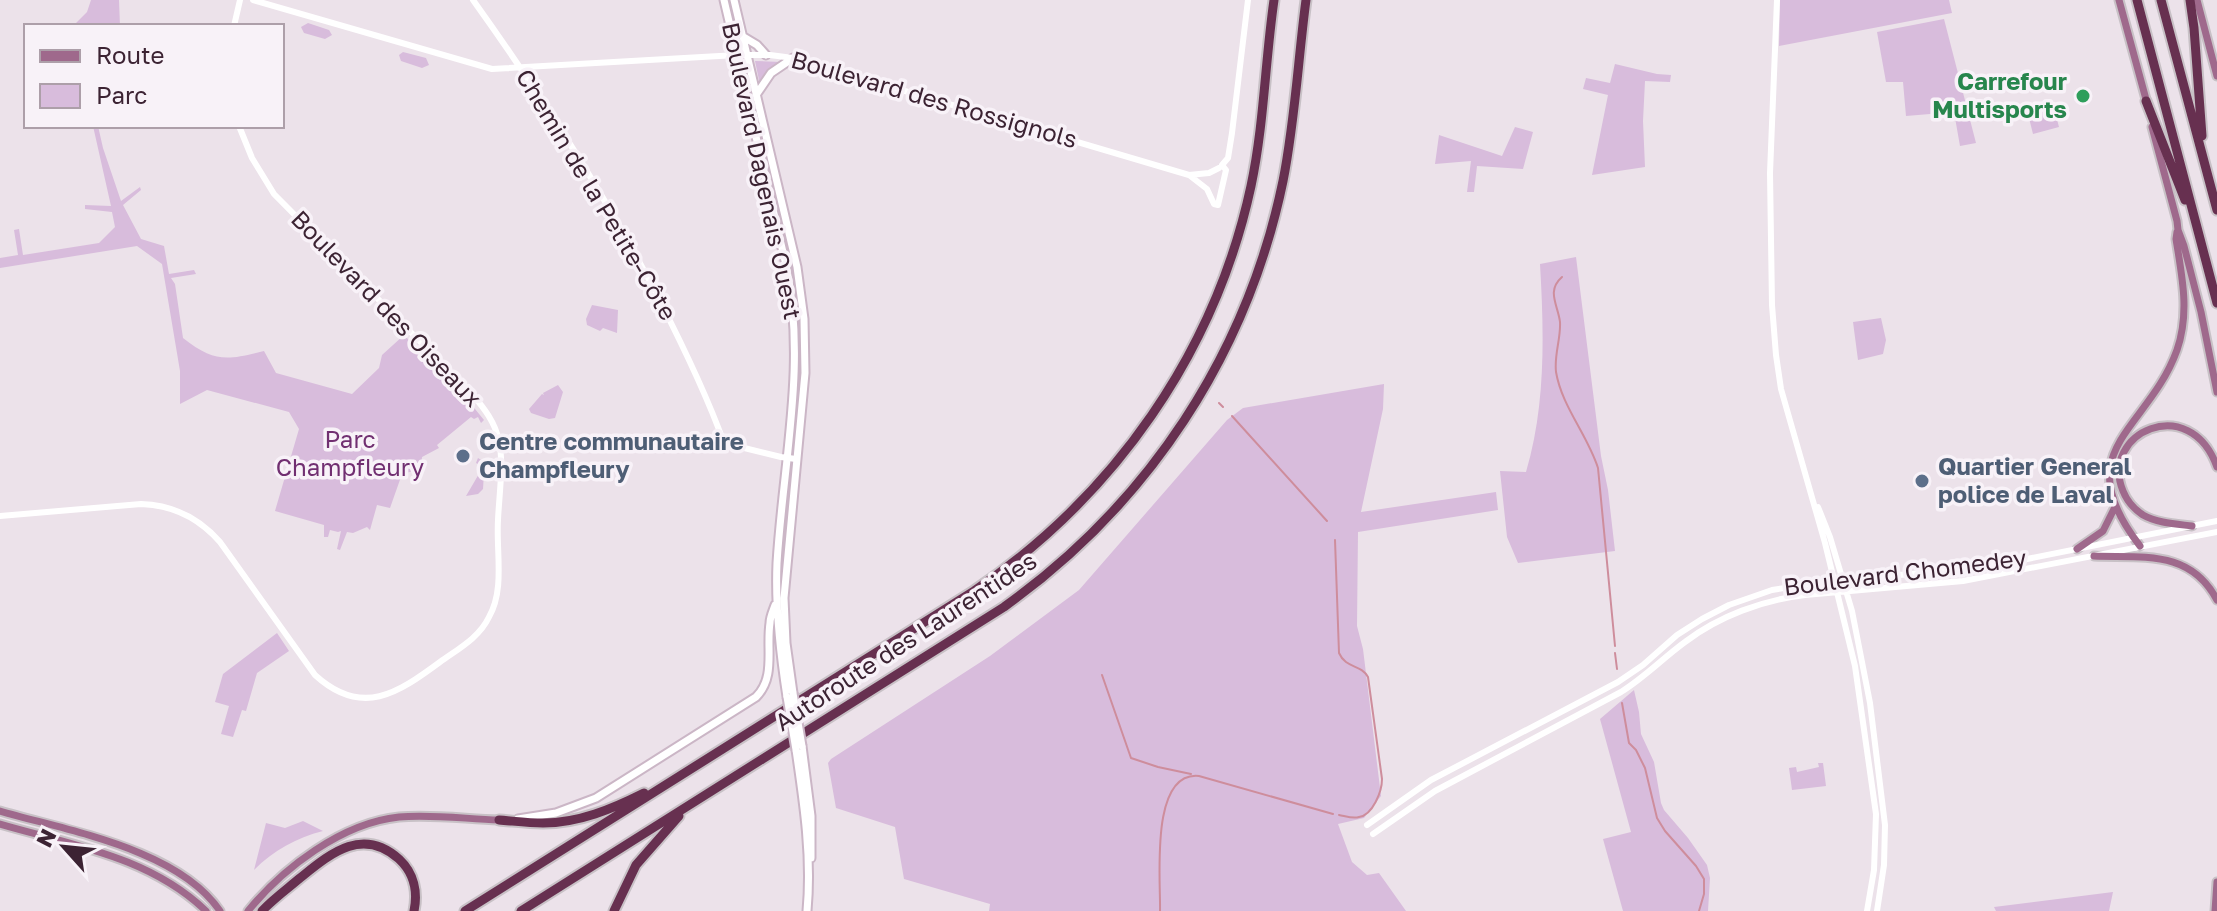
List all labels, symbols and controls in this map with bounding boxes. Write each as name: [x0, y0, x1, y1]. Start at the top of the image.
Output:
street label: Boulevard Dagenais Ouest: [717, 19, 808, 322]
legend: [24, 24, 284, 128]
text: Route: [96, 40, 165, 69]
street label: Boulevard des Rossignols: [788, 44, 1081, 153]
street label: Chemin de la Petite-Côte: [511, 63, 684, 325]
place label: Carrefour Multisports: [1932, 66, 2067, 123]
text: Parc: [96, 80, 147, 109]
marker: Carrefour Multisports: [2074, 87, 2092, 105]
street label: Boulevard des Oiseaux: [286, 204, 488, 412]
park label: Parc Champfleury: [276, 424, 424, 481]
place label: Centre communautaire Champfleury: [479, 426, 744, 483]
marker: Centre communautaire Champfleury: [454, 447, 472, 465]
place label: Quartier General police de Laval: [1938, 451, 2132, 508]
marker: Quartier General police de Laval: [1913, 472, 1931, 490]
street label: Boulevard Chomedey: [1782, 542, 2028, 601]
street label: Autoroute des Laurentides: [769, 545, 1041, 736]
north arrow: [24, 807, 104, 887]
text: N: [30, 824, 62, 851]

